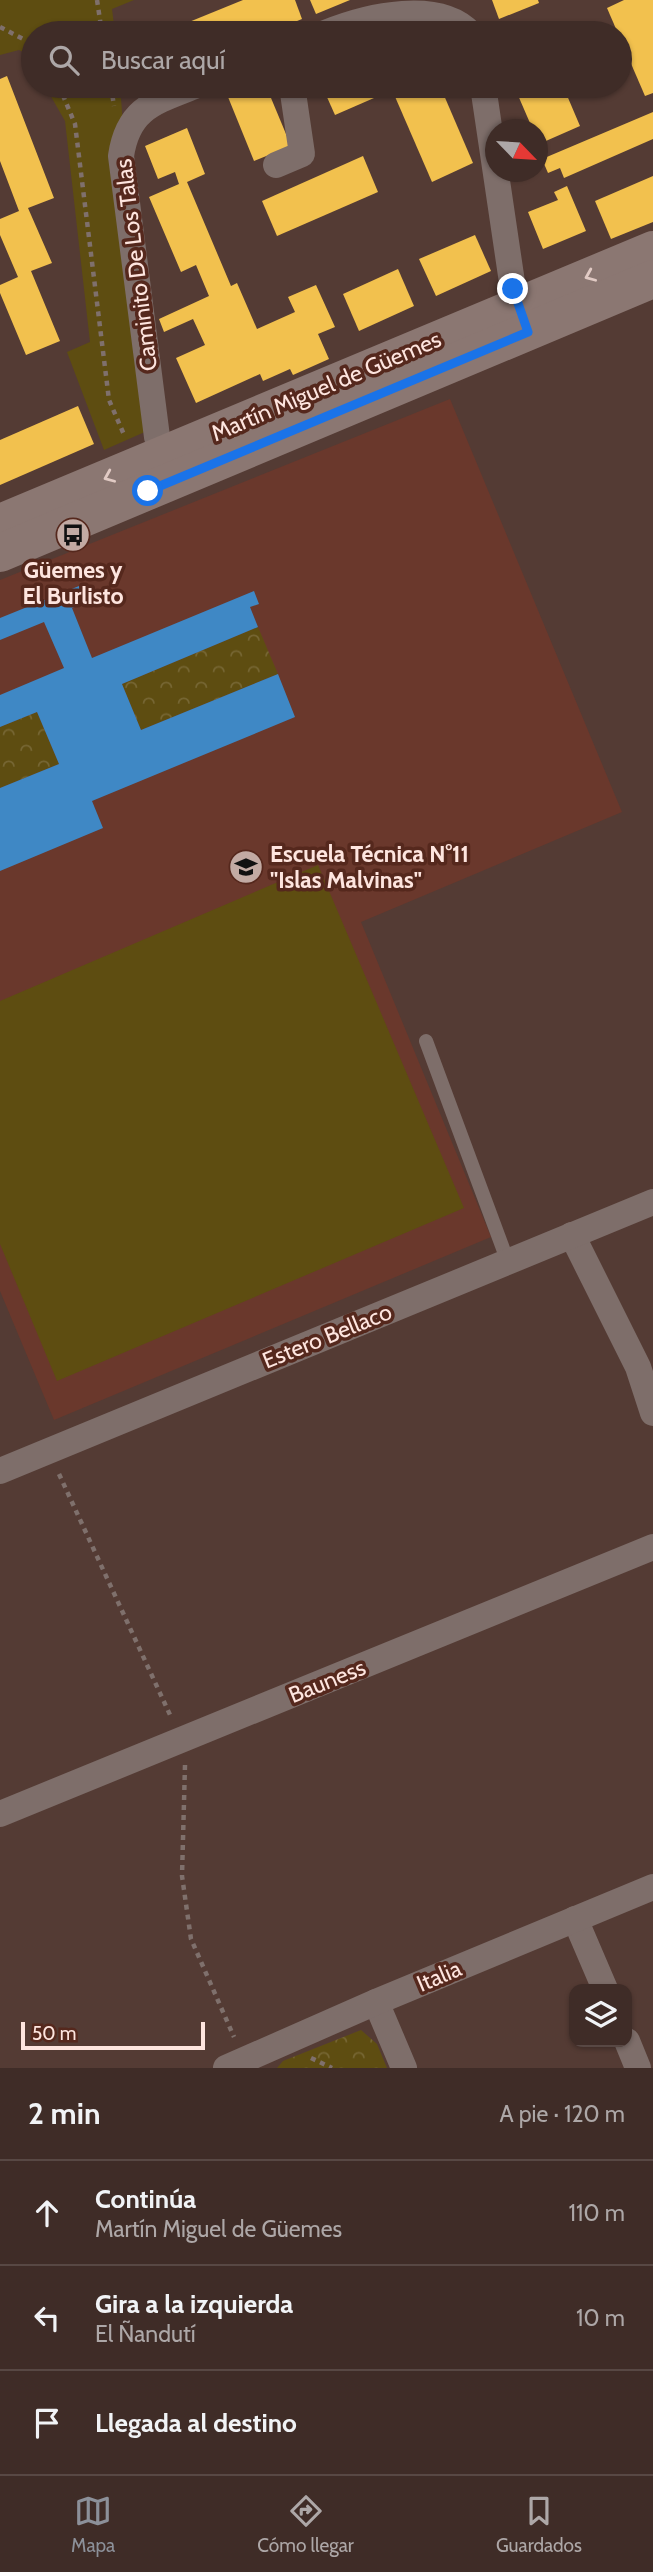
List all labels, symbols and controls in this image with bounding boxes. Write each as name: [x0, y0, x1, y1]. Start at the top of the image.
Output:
search box: [21, 21, 632, 98]
icon: search: [45, 41, 83, 79]
text: Buscar aquí: [101, 44, 225, 76]
north arrow: [485, 119, 548, 182]
street label: Caminito De Los Talas: [109, 157, 163, 373]
one-way arrow: [585, 268, 597, 282]
route end: [497, 273, 528, 304]
street label: Martín Miguel de Güemes: [207, 325, 445, 447]
one-way arrow: [104, 469, 116, 483]
route start: [132, 475, 163, 506]
bus stop icon: Güemes y El Burlisto: [54, 516, 92, 554]
place label: Güemes y El Burlisto: [22, 556, 124, 610]
place label: Escuela Técnica N°11 "Islas Malvinas": [270, 840, 469, 894]
school or university icon: Escuela Técnica N°11 "Islas Malvinas": [227, 848, 265, 886]
street label: Estero Bellaco: [258, 1297, 396, 1375]
street label: Bauness: [284, 1653, 370, 1709]
street label: Italia: [412, 1954, 466, 1998]
map controls: [569, 1984, 632, 2047]
button: layers: [569, 1984, 632, 2047]
scale bar: [21, 2019, 205, 2051]
text: 50 m: [32, 2022, 76, 2045]
text: 2 min: [28, 2095, 100, 2132]
text: A pie · 120 m: [499, 2100, 625, 2128]
text: Continúa: [95, 2183, 196, 2215]
icon: ahead: [28, 2194, 66, 2232]
text: 110 m: [569, 2199, 625, 2227]
text: Martín Miguel de Güemes: [95, 2215, 342, 2243]
text: Gira a la izquierda: [95, 2288, 293, 2320]
icon: left: [28, 2299, 66, 2337]
text: 10 m: [576, 2304, 625, 2332]
text: El Ñandutí: [95, 2320, 196, 2348]
icon: arrive: [28, 2404, 66, 2442]
text: Llegada al destino: [95, 2407, 297, 2439]
tab: Mapa: [71, 2492, 115, 2557]
tab: Cómo llegar: [257, 2492, 354, 2557]
tab: Guardados: [496, 2492, 582, 2557]

